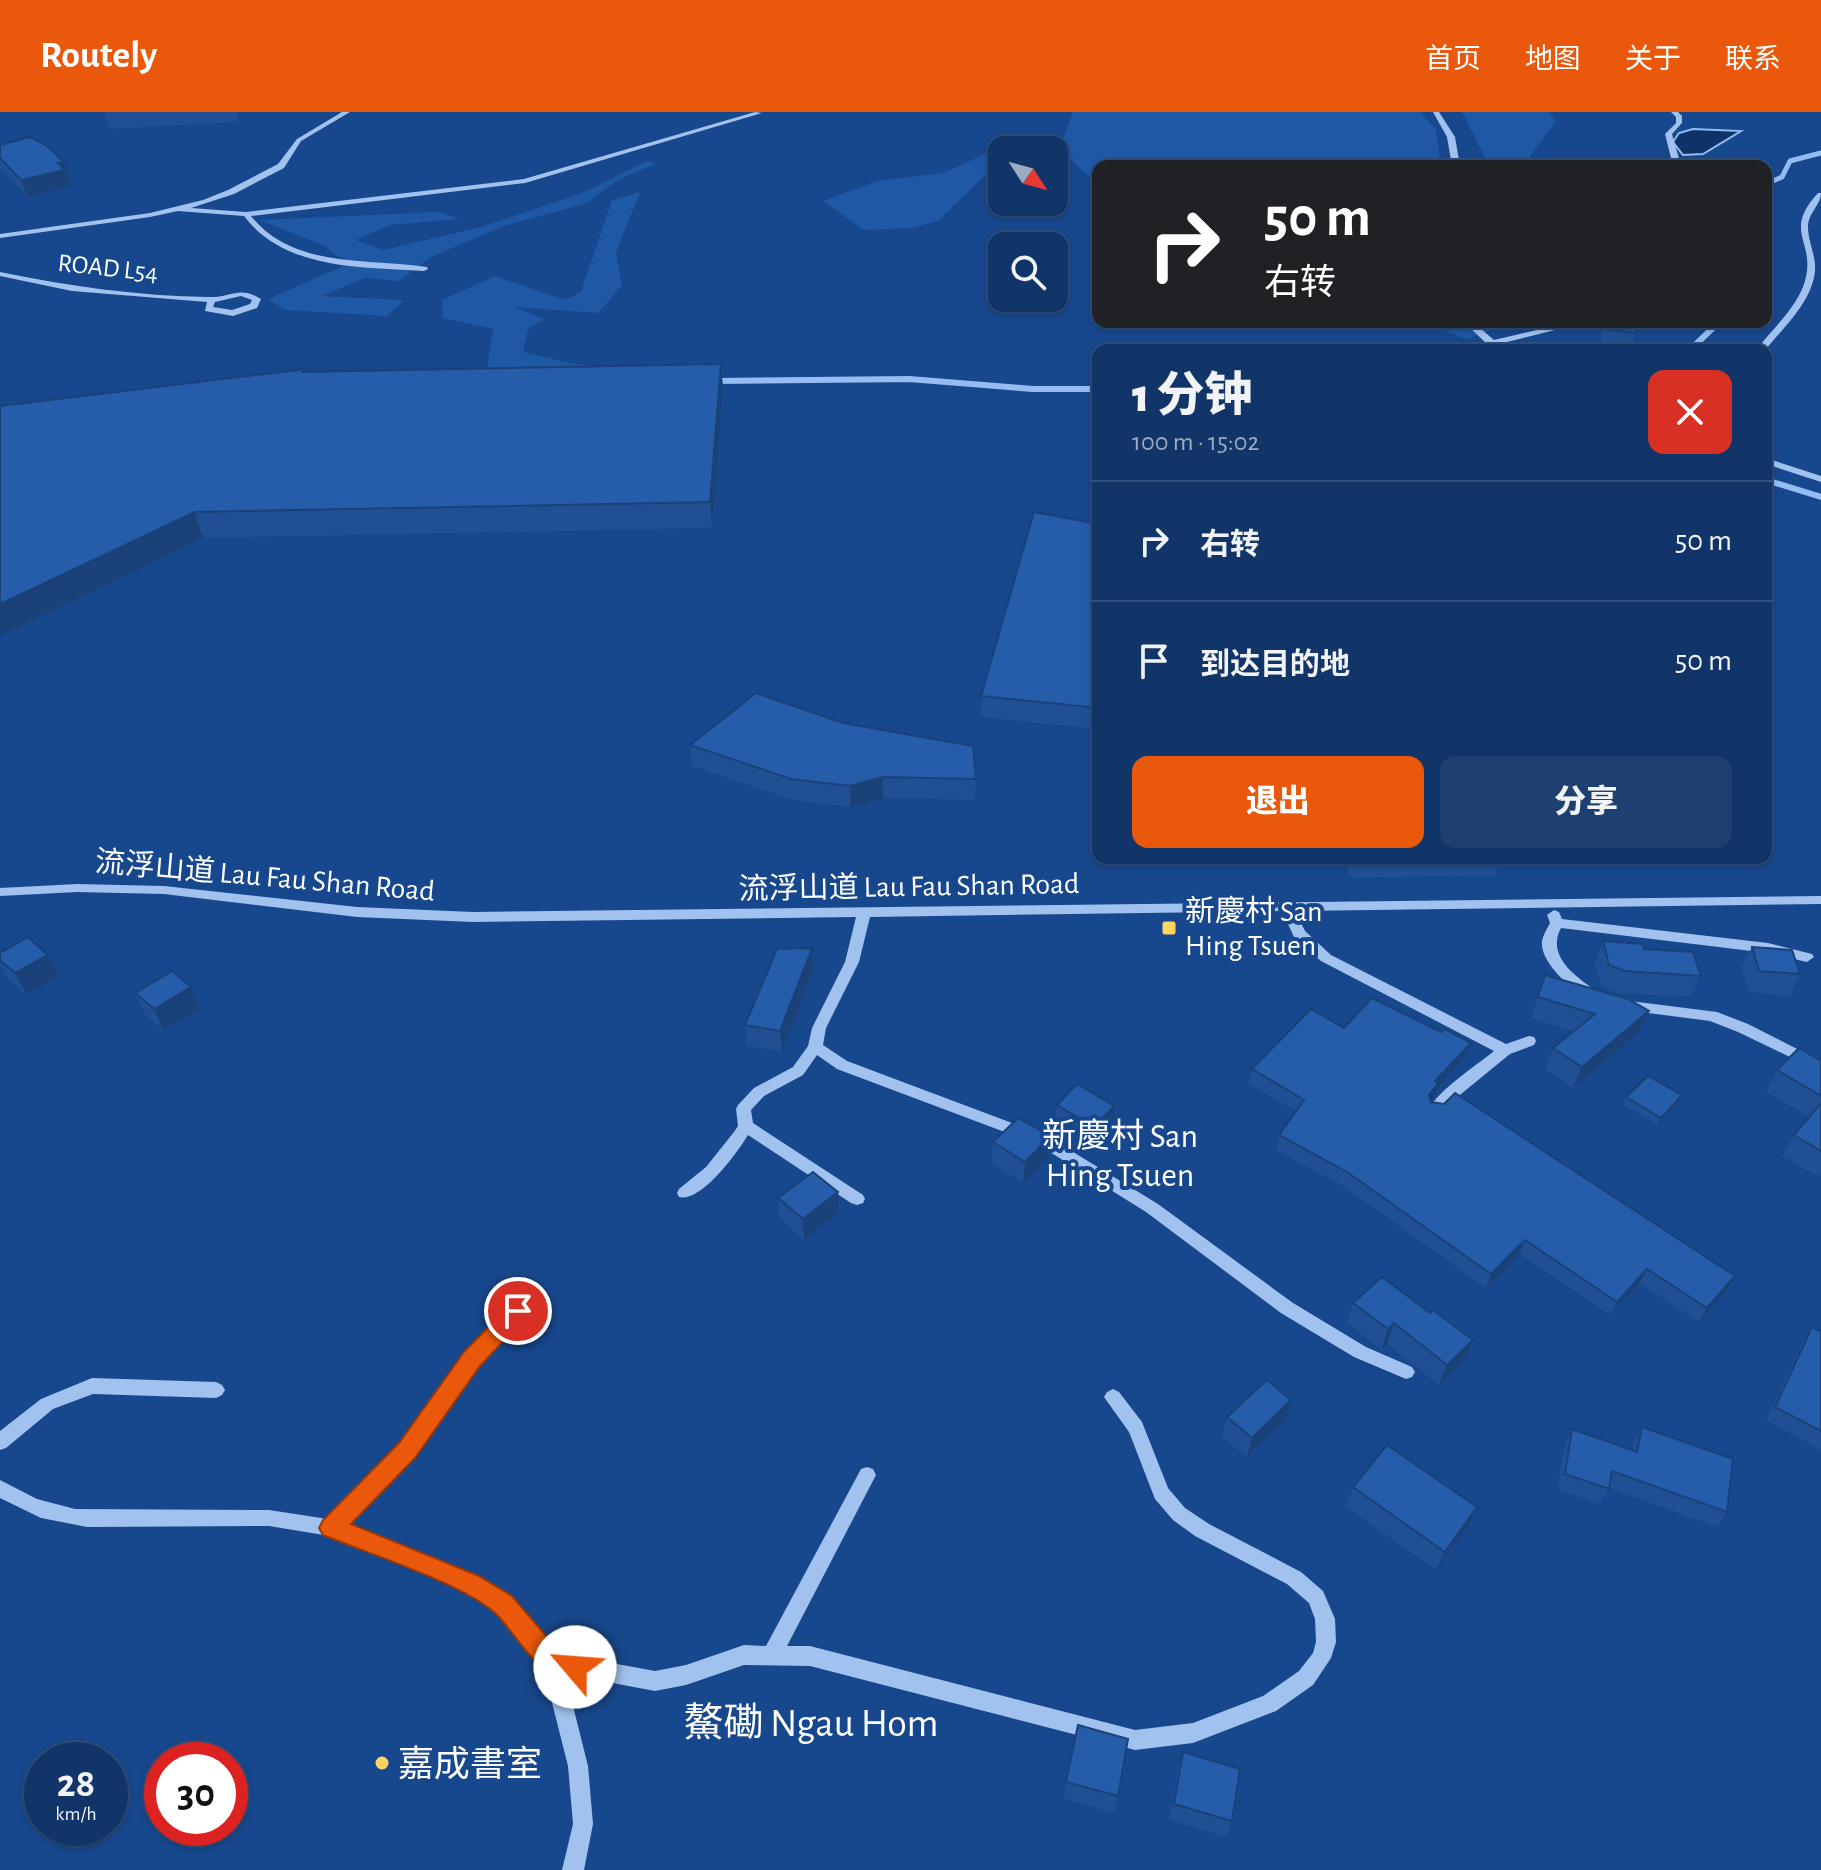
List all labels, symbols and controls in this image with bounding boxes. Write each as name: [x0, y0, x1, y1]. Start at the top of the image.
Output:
text: Routely: [40, 37, 157, 75]
text: 首页: [1425, 46, 1481, 74]
text: 地图: [1525, 46, 1581, 74]
text: 关于: [1625, 46, 1681, 74]
text: 联系: [1725, 46, 1781, 74]
north arrow: [988, 136, 1068, 216]
map controls: [988, 136, 1068, 312]
text: 50 m: [1264, 190, 1371, 246]
icon: right: [1132, 192, 1236, 296]
button: search: [988, 232, 1068, 312]
street label: ROAD L54: [56, 250, 159, 286]
text: 右转: [1264, 265, 1336, 301]
button: close: [1648, 370, 1732, 454]
text: 1 分钟: [1132, 373, 1253, 421]
text: 100 m · 15:02: [1132, 429, 1259, 455]
icon: right: [1132, 519, 1176, 563]
text: 50 m: [1675, 526, 1732, 556]
text: 右转: [1200, 530, 1260, 560]
icon: arrive: [1132, 639, 1176, 683]
text: 50 m: [1675, 646, 1732, 676]
text: 到达目的地: [1200, 650, 1350, 680]
button: 退出: [1132, 756, 1424, 848]
button: 分享: [1440, 756, 1732, 848]
street label: 流浮山道 Lau Fau Shan Road: [94, 845, 436, 907]
street label: 流浮山道 Lau Fau Shan Road: [738, 867, 1080, 905]
place label: 新慶村 San Hing Tsuen: [1185, 895, 1323, 961]
marker: 新慶村 San Hing Tsuen: [1160, 919, 1178, 937]
district label: 新慶村 San Hing Tsuen: [1042, 1118, 1198, 1193]
pin: [484, 1277, 552, 1345]
icon: arrive: [496, 1289, 540, 1333]
position arrow: [533, 1625, 617, 1709]
district label: 鰲磡 Ngau Hom: [683, 1702, 939, 1744]
speed limit sign: 30: [144, 1742, 248, 1846]
place label: 嘉成書室: [398, 1745, 542, 1783]
marker: 嘉成書室: [373, 1754, 391, 1772]
text: 28: [57, 1764, 95, 1804]
text: km/h: [55, 1804, 97, 1824]

